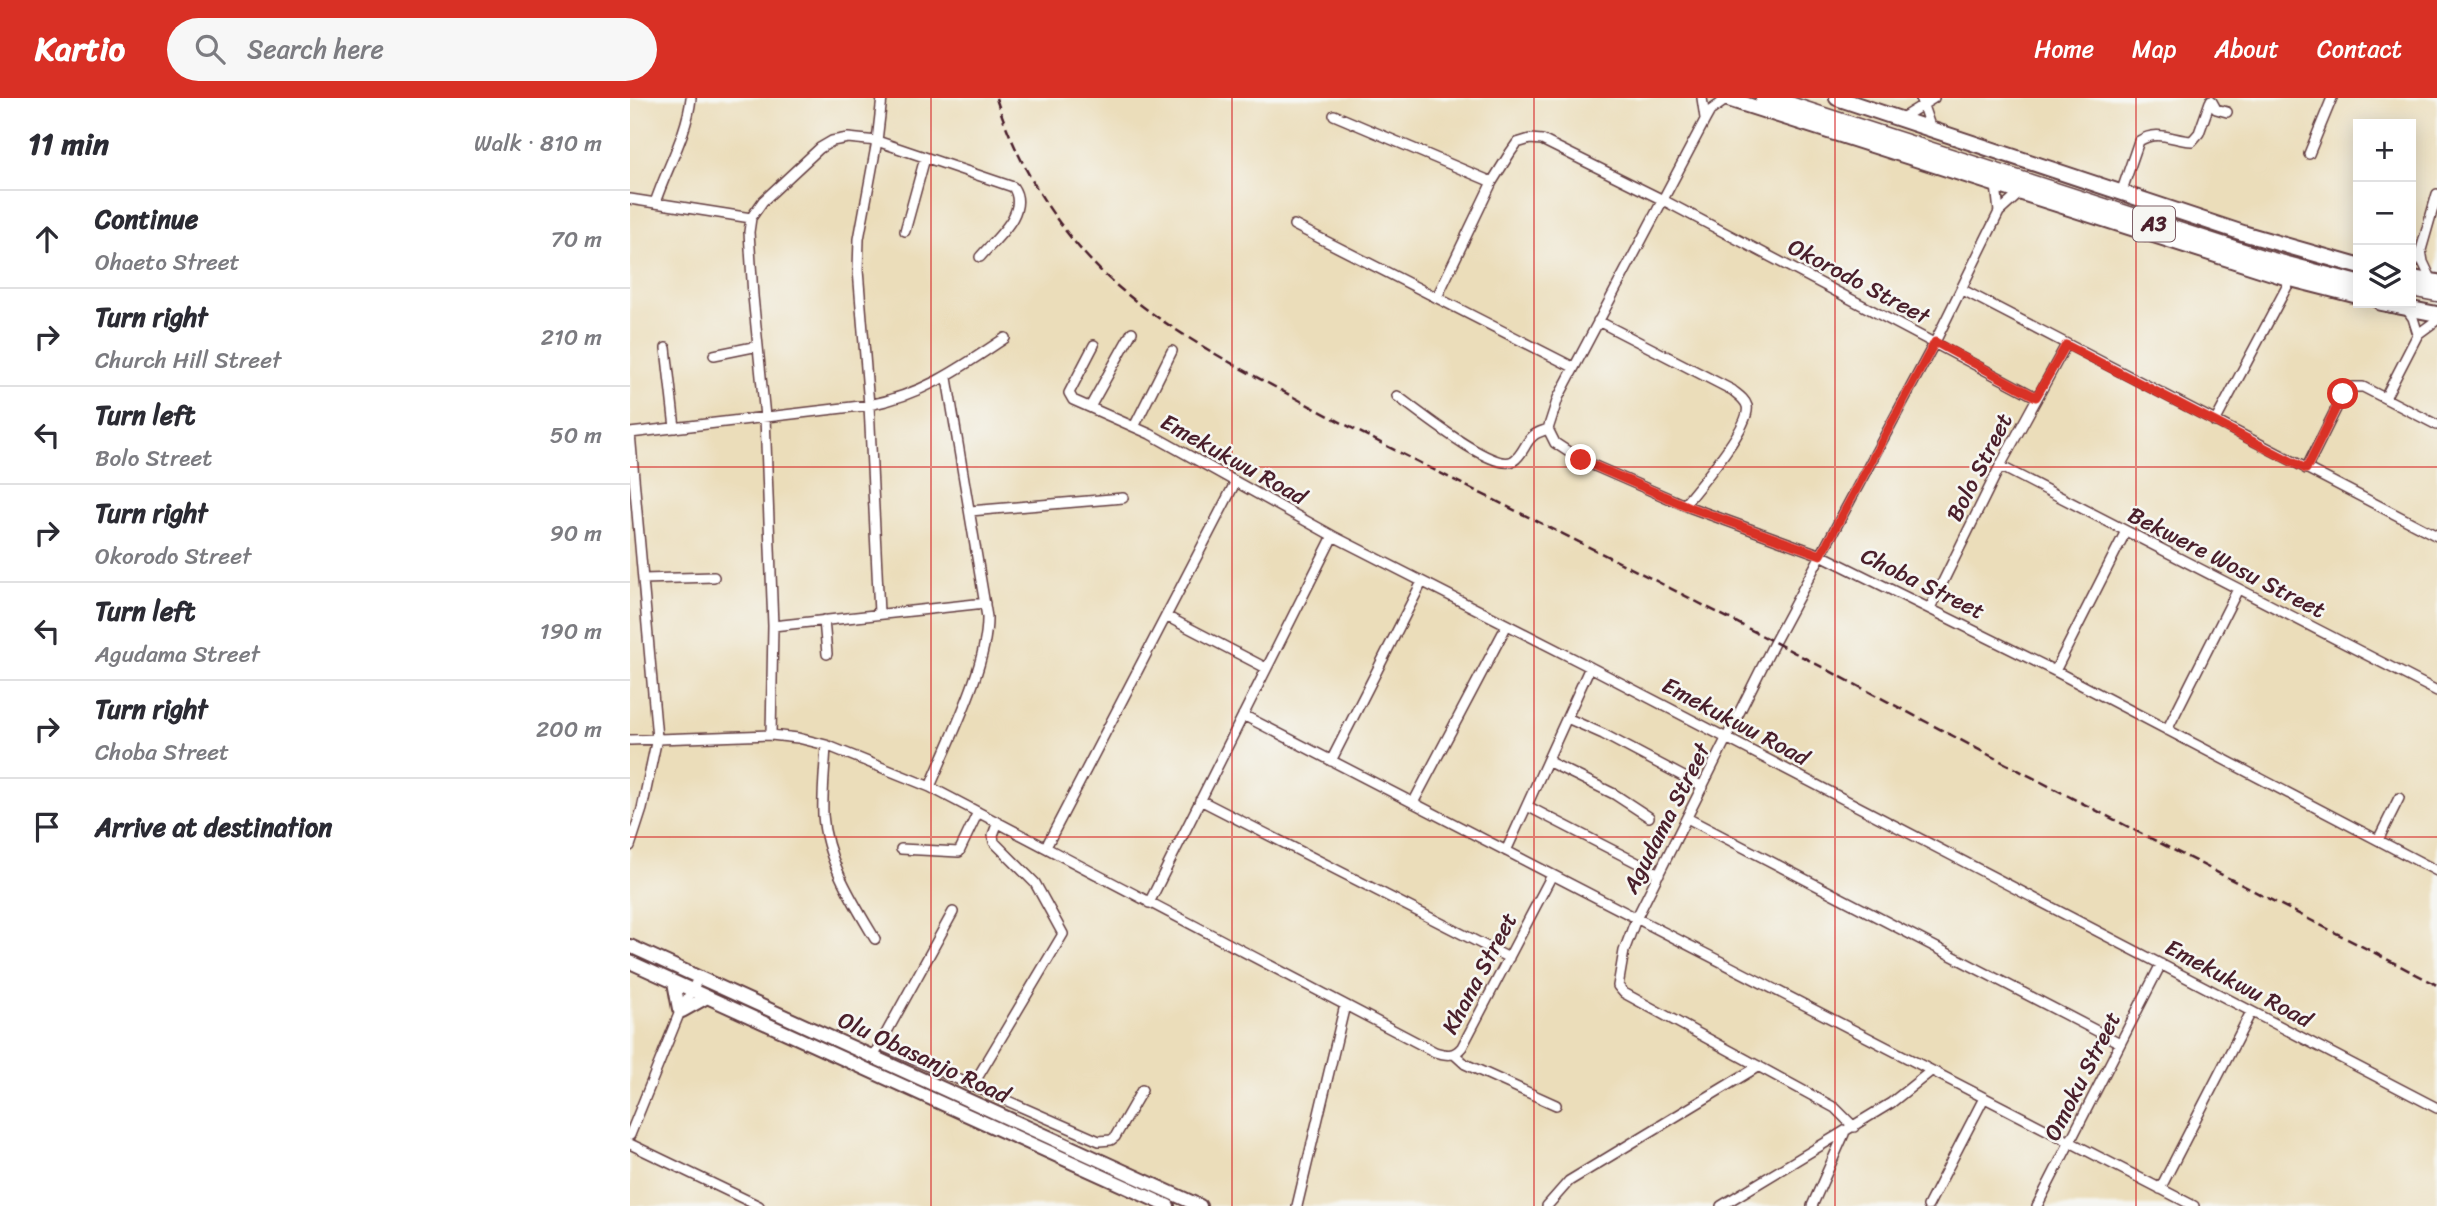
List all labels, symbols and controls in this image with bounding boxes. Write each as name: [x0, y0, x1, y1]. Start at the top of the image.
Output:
search box: [167, 18, 657, 81]
text: Kartio: [35, 20, 125, 78]
text: Search here: [247, 26, 384, 72]
text: Home: [2034, 28, 2094, 70]
text: Map: [2132, 28, 2176, 70]
text: About: [2214, 28, 2279, 70]
text: Contact: [2317, 28, 2402, 70]
icon: search: [191, 30, 229, 68]
text: 11 min: [28, 117, 109, 171]
map controls: [2353, 119, 2416, 308]
button: +: [2353, 119, 2416, 182]
text: Walk · 810 m: [474, 123, 602, 164]
button: −: [2353, 182, 2416, 245]
text: Continue: [95, 196, 198, 242]
road number: A3: [2133, 206, 2175, 242]
text: 70 m: [551, 219, 602, 260]
icon: ahead: [28, 220, 66, 258]
street label: Okorodo Street: [1780, 227, 1939, 337]
text: Ohaeto Street: [95, 242, 240, 283]
button: layers: [2353, 245, 2416, 308]
text: Turn right: [95, 294, 208, 340]
text: 210 m: [541, 317, 602, 358]
icon: right: [28, 318, 66, 356]
text: Church Hill Street: [95, 340, 281, 381]
route start: [2327, 378, 2358, 409]
text: Turn left: [95, 392, 195, 438]
street label: Emekukwu Road: [1153, 402, 1316, 518]
street label: Bolo Street: [1935, 406, 2024, 529]
text: 50 m: [550, 415, 602, 456]
icon: left: [28, 416, 66, 454]
text: Bolo Street: [95, 438, 212, 479]
route end: [1565, 444, 1596, 475]
text: Turn right: [95, 490, 208, 536]
street label: Bekwere Wosu Street: [2120, 495, 2333, 630]
text: 90 m: [550, 513, 602, 554]
icon: right: [28, 514, 66, 552]
text: Okorodo Street: [95, 536, 251, 577]
street label: Choba Street: [1854, 536, 1992, 631]
text: Turn left: [95, 588, 195, 634]
text: 190 m: [540, 611, 602, 652]
icon: left: [28, 612, 66, 650]
text: Agudama Street: [95, 634, 260, 675]
street label: Emekukwu Road: [1654, 665, 1819, 779]
text: Turn right: [95, 686, 208, 732]
text: 200 m: [536, 709, 602, 750]
icon: right: [28, 710, 66, 748]
text: Choba Street: [95, 732, 229, 773]
street label: Agudama Street: [1610, 734, 1723, 902]
text: Arrive at destination: [95, 804, 332, 850]
icon: arrive: [28, 808, 66, 846]
street label: Khana Street: [1430, 905, 1529, 1042]
street label: Emekukwu Road: [2157, 927, 2322, 1041]
street label: Olu Obasanjo Road: [831, 1000, 1019, 1116]
street label: Omoku Street: [2032, 1004, 2133, 1148]

